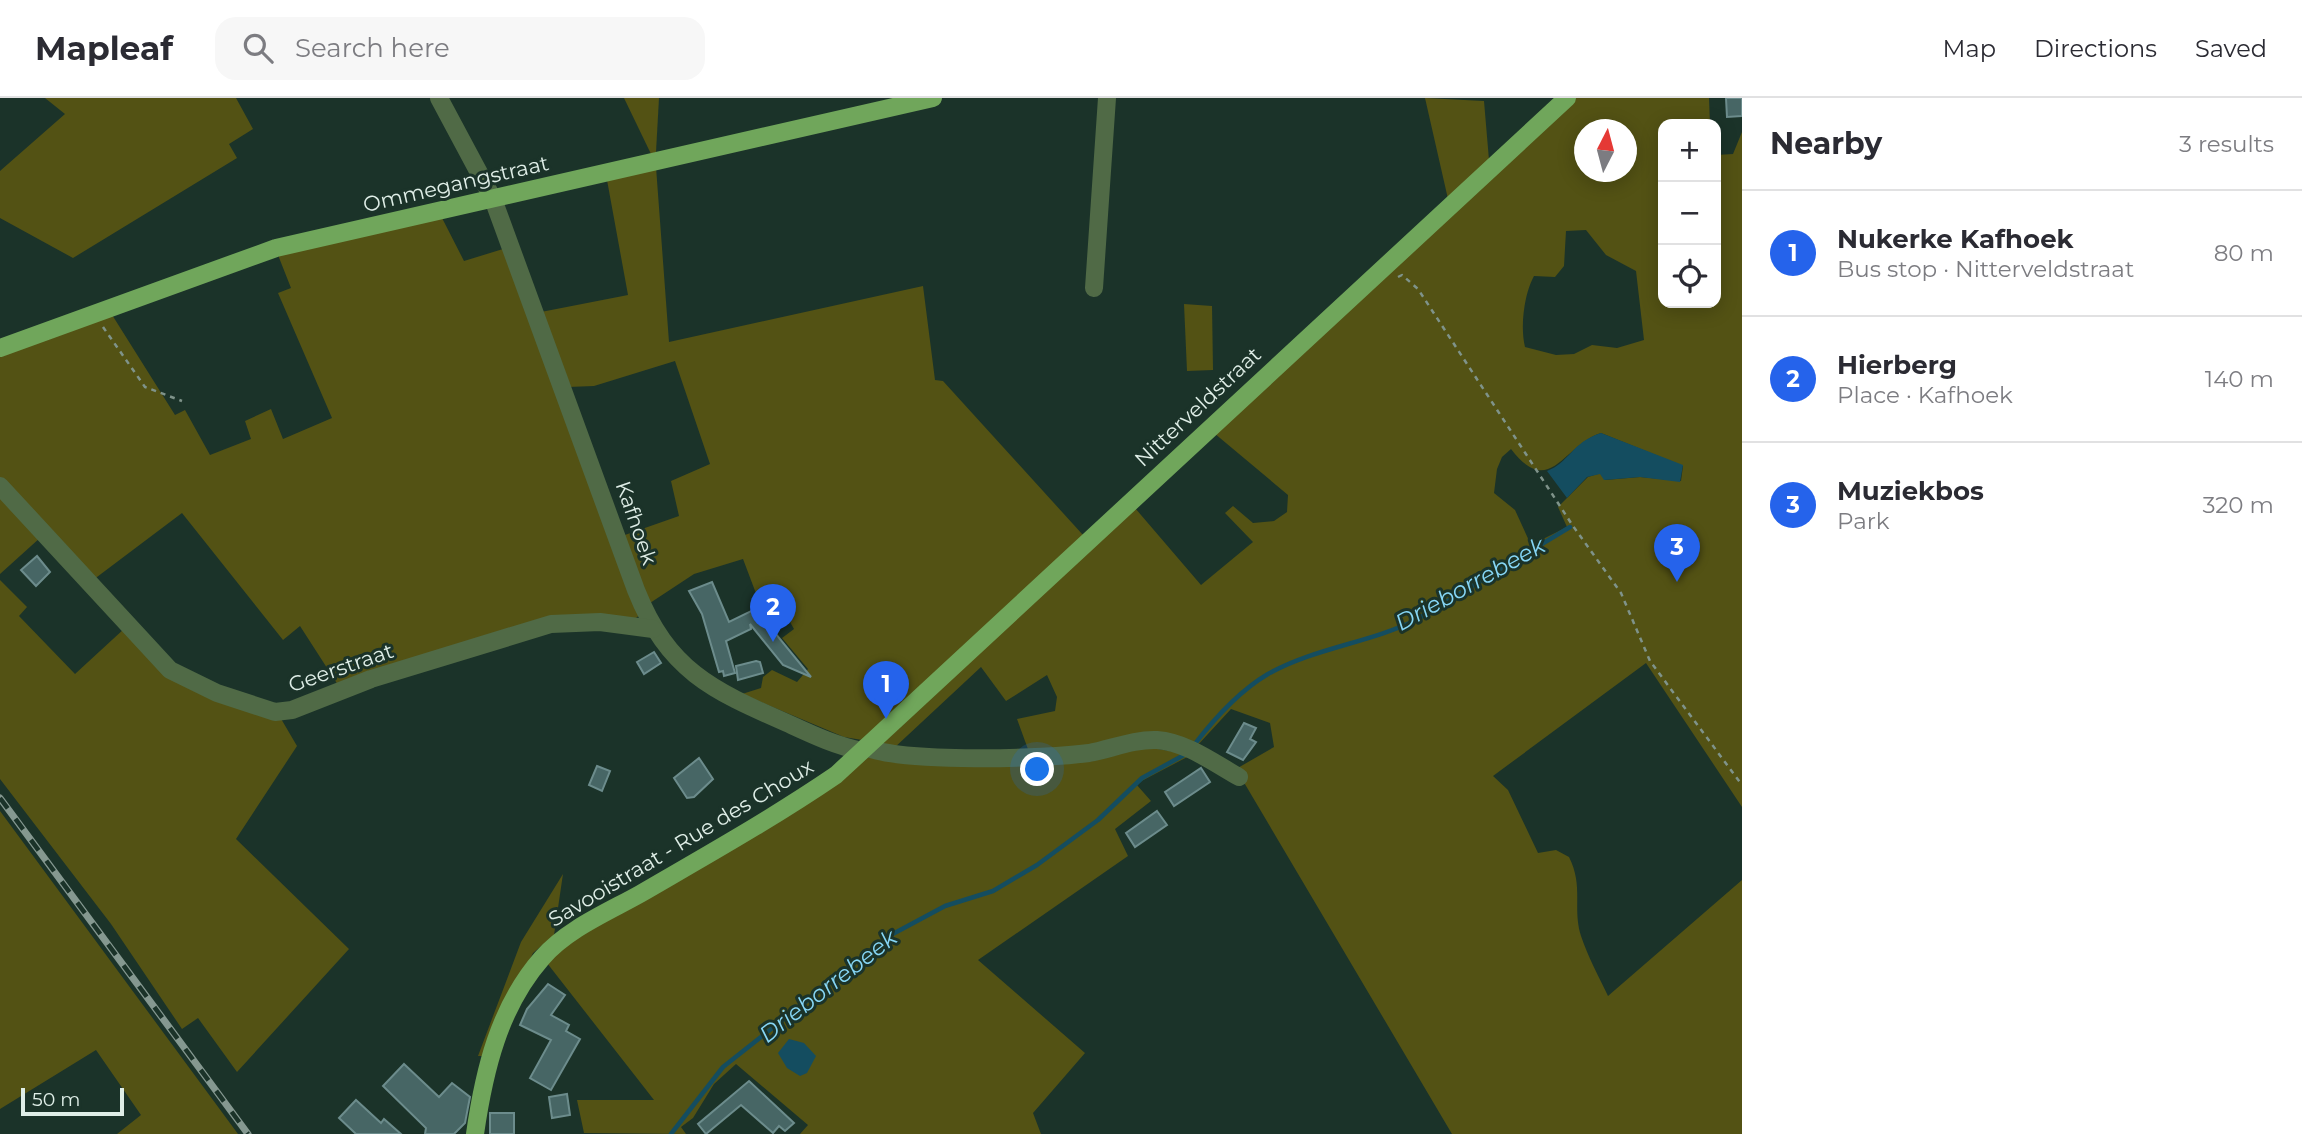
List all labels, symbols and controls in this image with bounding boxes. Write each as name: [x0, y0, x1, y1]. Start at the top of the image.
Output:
search box: [215, 17, 705, 80]
text: Mapleaf: [35, 28, 173, 68]
icon: search: [239, 29, 277, 67]
text: Search here: [295, 32, 450, 64]
text: Map: [1943, 34, 1996, 63]
text: Directions: [2034, 34, 2157, 63]
text: Saved: [2195, 34, 2267, 63]
north arrow: [1574, 119, 1637, 182]
map controls: [1658, 119, 1721, 308]
button: +: [1658, 119, 1721, 182]
text: Nearby: [1770, 125, 1882, 162]
text: 3 results: [2179, 130, 2274, 158]
street label: Ommegangstraat: [361, 150, 551, 217]
button: −: [1658, 182, 1721, 245]
text: Nukerke Kafhoek: [1837, 223, 2074, 255]
text: 1: [1788, 239, 1798, 267]
text: 80 m: [2214, 239, 2274, 267]
button: locate: [1658, 245, 1721, 308]
text: Bus stop · Nitterveldstraat: [1837, 255, 2134, 283]
street label: Nitterveldstraat: [1129, 342, 1266, 472]
text: Hierberg: [1837, 349, 1957, 381]
text: 2: [1786, 365, 1800, 393]
text: 140 m: [2205, 365, 2274, 393]
text: Place · Kafhoek: [1837, 381, 2013, 409]
text: Muziekbos: [1837, 475, 1984, 507]
street label: Kafhoek: [611, 478, 663, 568]
text: 3: [1786, 491, 1800, 519]
text: 320 m: [2202, 491, 2274, 519]
text: Park: [1837, 507, 1890, 535]
pin: 3: [1654, 524, 1700, 582]
water label: Drieborrebeek: [1390, 531, 1551, 637]
pin: 2: [750, 584, 796, 642]
street label: Geerstraat: [285, 638, 397, 697]
pin: 1: [863, 661, 909, 719]
your location: [1020, 752, 1054, 786]
street label: Savooistraat - Rue des Choux: [544, 753, 818, 932]
water label: Drieborrebeek: [754, 923, 903, 1048]
scale bar: [21, 1085, 124, 1117]
text: 50 m: [32, 1088, 80, 1111]

